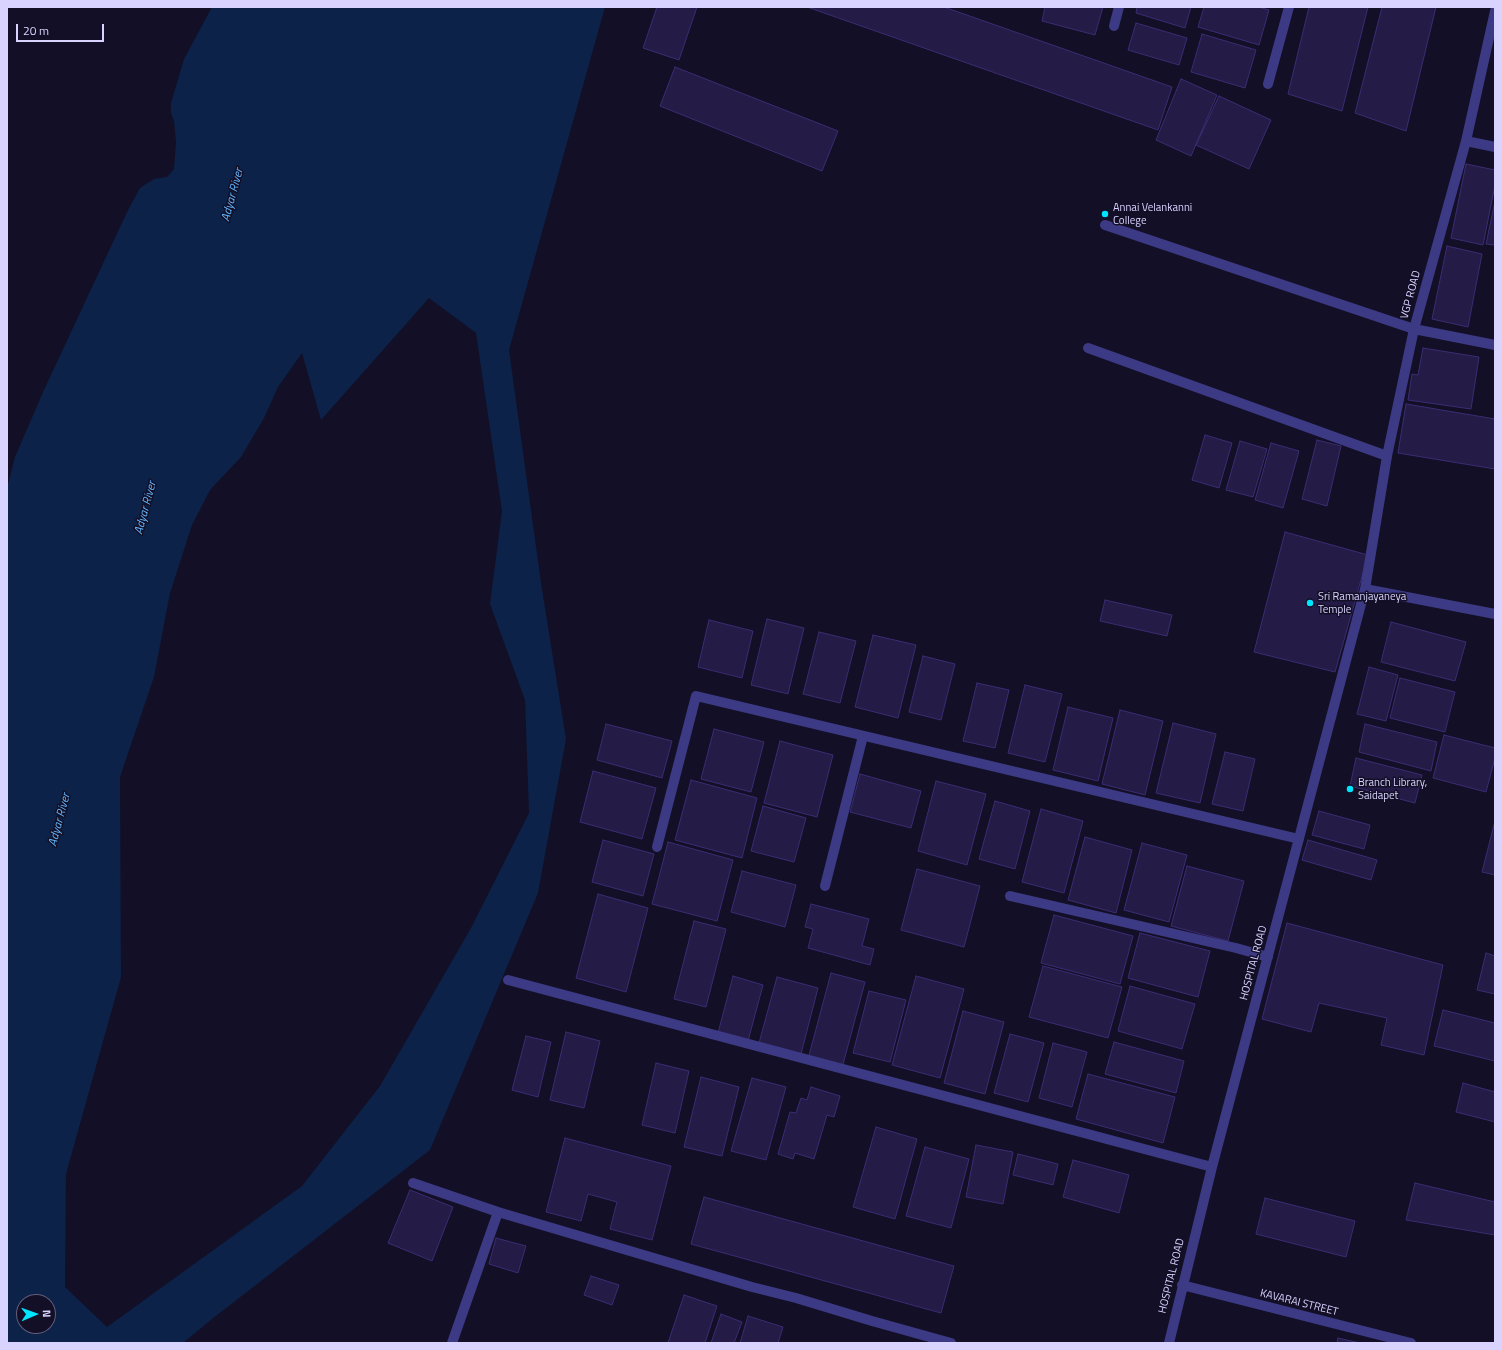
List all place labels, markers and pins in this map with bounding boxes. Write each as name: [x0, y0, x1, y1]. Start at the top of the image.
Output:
place label: Annai Velankanni College: [1113, 201, 1192, 227]
marker: Annai Velankanni College: [1100, 209, 1110, 219]
place label: Sri Ramanjayaneya Temple: [1318, 590, 1406, 616]
marker: Sri Ramanjayaneya Temple: [1305, 598, 1315, 608]
place label: Branch Library, Saidapet: [1358, 776, 1427, 802]
marker: Branch Library, Saidapet: [1345, 784, 1355, 794]

